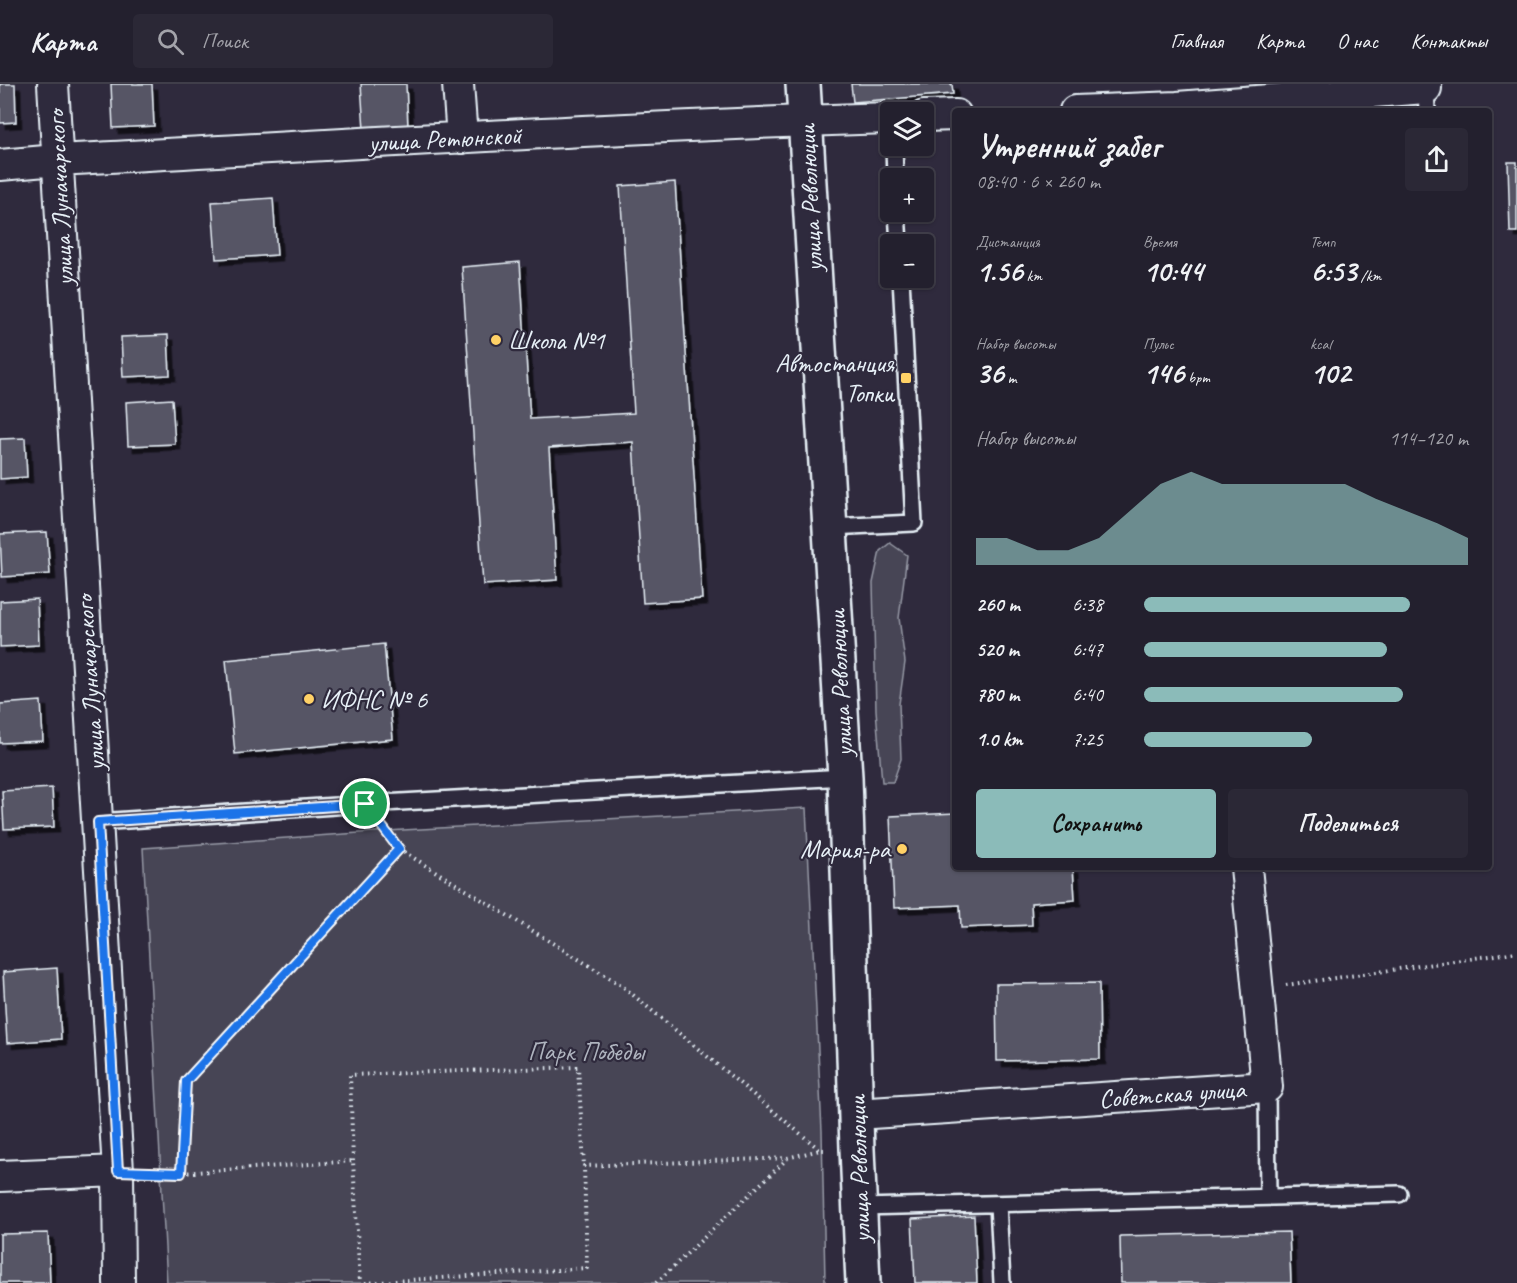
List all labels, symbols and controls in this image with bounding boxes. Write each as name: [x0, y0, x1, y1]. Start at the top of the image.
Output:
search box: [133, 14, 553, 68]
text: Карта: [30, 24, 97, 59]
icon: search: [154, 25, 187, 58]
text: Поиск: [202, 27, 248, 55]
text: Главная: [1170, 28, 1223, 54]
text: Карта: [1256, 28, 1304, 54]
text: О нас: [1337, 28, 1378, 54]
text: Контакты: [1411, 28, 1487, 54]
map controls: [880, 102, 934, 288]
button: layers: [880, 102, 934, 156]
street label: улица Луначарского: [39, 106, 81, 289]
street label: улица Ретюнской: [366, 118, 524, 160]
street label: улица Революции: [790, 122, 830, 275]
text: Утренний забег: [976, 125, 1160, 167]
button: share: [1405, 128, 1468, 191]
button: +: [880, 168, 934, 222]
text: 08:40 · 6 × 260 m: [976, 169, 1100, 194]
text: Дистанция: [976, 232, 1040, 252]
text: Время: [1143, 232, 1177, 252]
text: Темп: [1310, 232, 1336, 252]
button: −: [880, 234, 934, 288]
text: 1.56: [976, 252, 1023, 290]
text: 10:44: [1143, 252, 1203, 290]
text: 6:53: [1310, 252, 1357, 290]
text: km: [1023, 266, 1042, 286]
text: /km: [1357, 266, 1381, 286]
place label: Школа №1: [508, 324, 606, 357]
marker: Школа №1: [489, 333, 503, 347]
text: Набор высоты: [976, 334, 1055, 354]
text: Пульс: [1143, 334, 1174, 354]
text: kcal: [1310, 334, 1331, 354]
place label: Автостанция Топки: [775, 347, 896, 410]
text: 36: [976, 354, 1004, 392]
text: 146: [1143, 354, 1184, 392]
text: 102: [1310, 354, 1351, 392]
text: m: [1004, 368, 1016, 388]
text: bpm: [1184, 368, 1210, 388]
marker: Автостанция Топки: [899, 371, 913, 385]
text: Набор высоты: [976, 426, 1075, 451]
text: 114–120 m: [1389, 426, 1468, 451]
street label: улица Луначарского: [67, 591, 113, 774]
text: 260 m: [976, 592, 1020, 617]
text: 6:38: [1072, 592, 1103, 617]
street label: улица Революции: [820, 607, 860, 760]
text: 520 m: [976, 637, 1019, 662]
text: 6:47: [1072, 637, 1103, 662]
text: 780 m: [976, 682, 1019, 707]
text: 6:40: [1072, 682, 1103, 707]
place label: ИФНС № 6: [321, 683, 429, 716]
marker: ИФНС № 6: [302, 692, 316, 706]
text: 1.0 km: [976, 727, 1023, 752]
text: 7:25: [1072, 727, 1103, 752]
pin: [339, 778, 390, 829]
icon: arrive: [348, 787, 381, 820]
button: Сохранить: [976, 789, 1216, 858]
button: Поделиться: [1228, 789, 1468, 858]
place label: Мария-ра: [800, 833, 892, 866]
marker: Мария-ра: [895, 842, 909, 856]
park label: Парк Победы: [528, 1035, 646, 1068]
street label: Советская улица: [1098, 1072, 1248, 1116]
street label: улица Революции: [840, 1093, 878, 1245]

